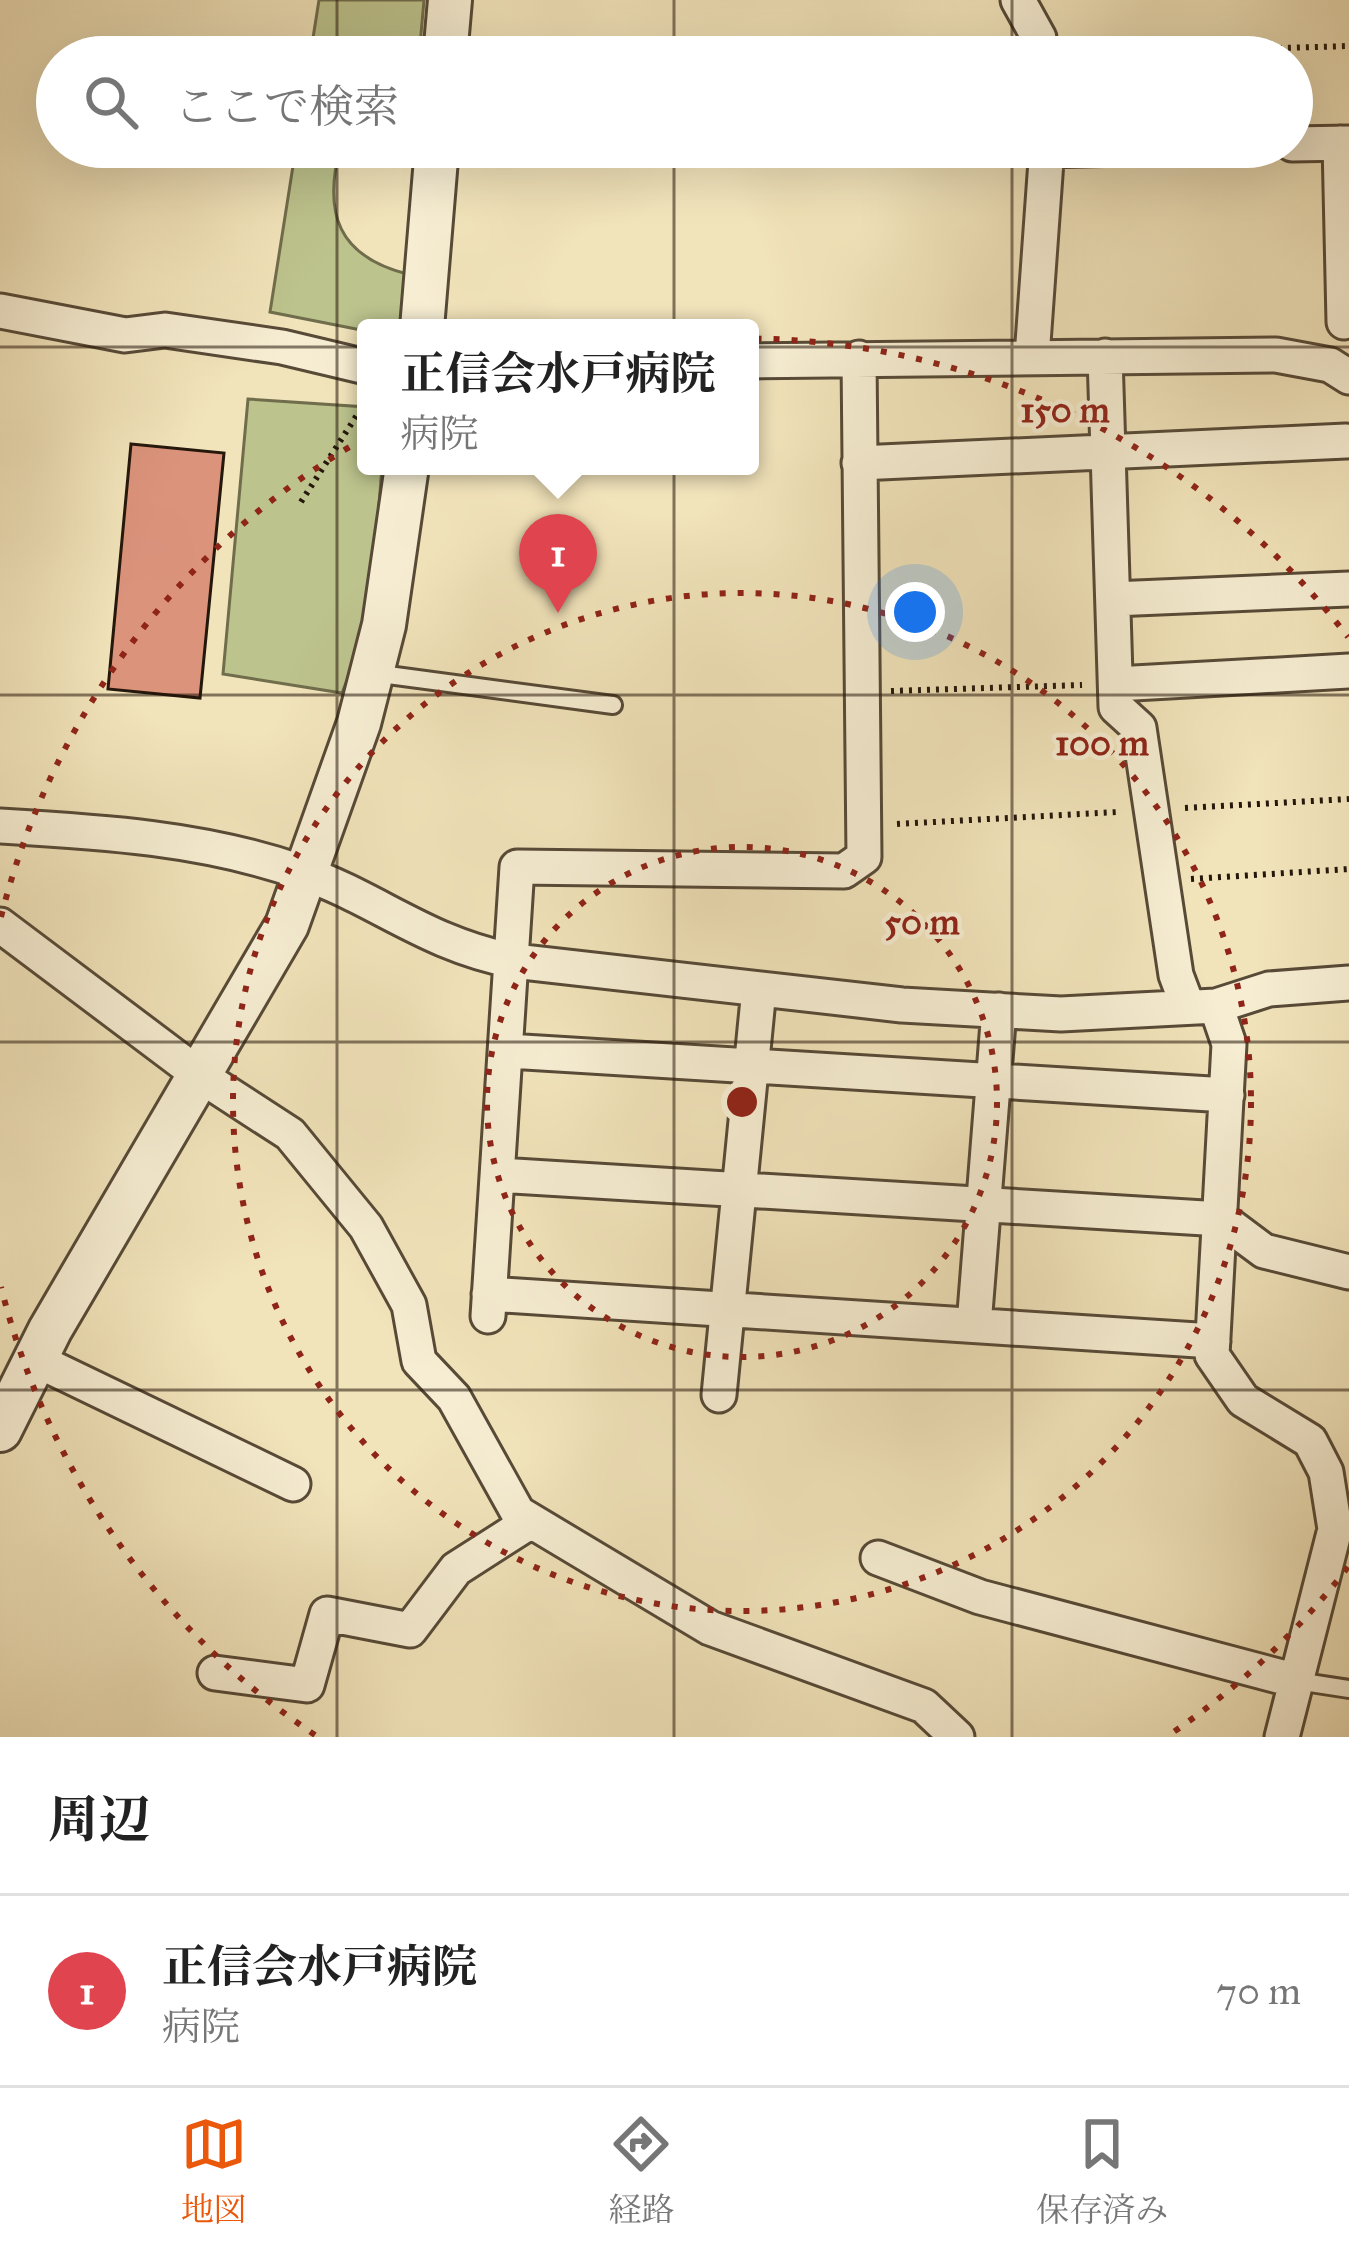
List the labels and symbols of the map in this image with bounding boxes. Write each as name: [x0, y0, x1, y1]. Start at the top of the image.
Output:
text: 150 m: [1020, 388, 1111, 432]
pin: 1: [519, 514, 597, 613]
your location: [885, 582, 945, 642]
text: 100 m: [1055, 721, 1150, 765]
text: 50 m: [884, 900, 961, 944]
centre of rings: [721, 1081, 763, 1123]

